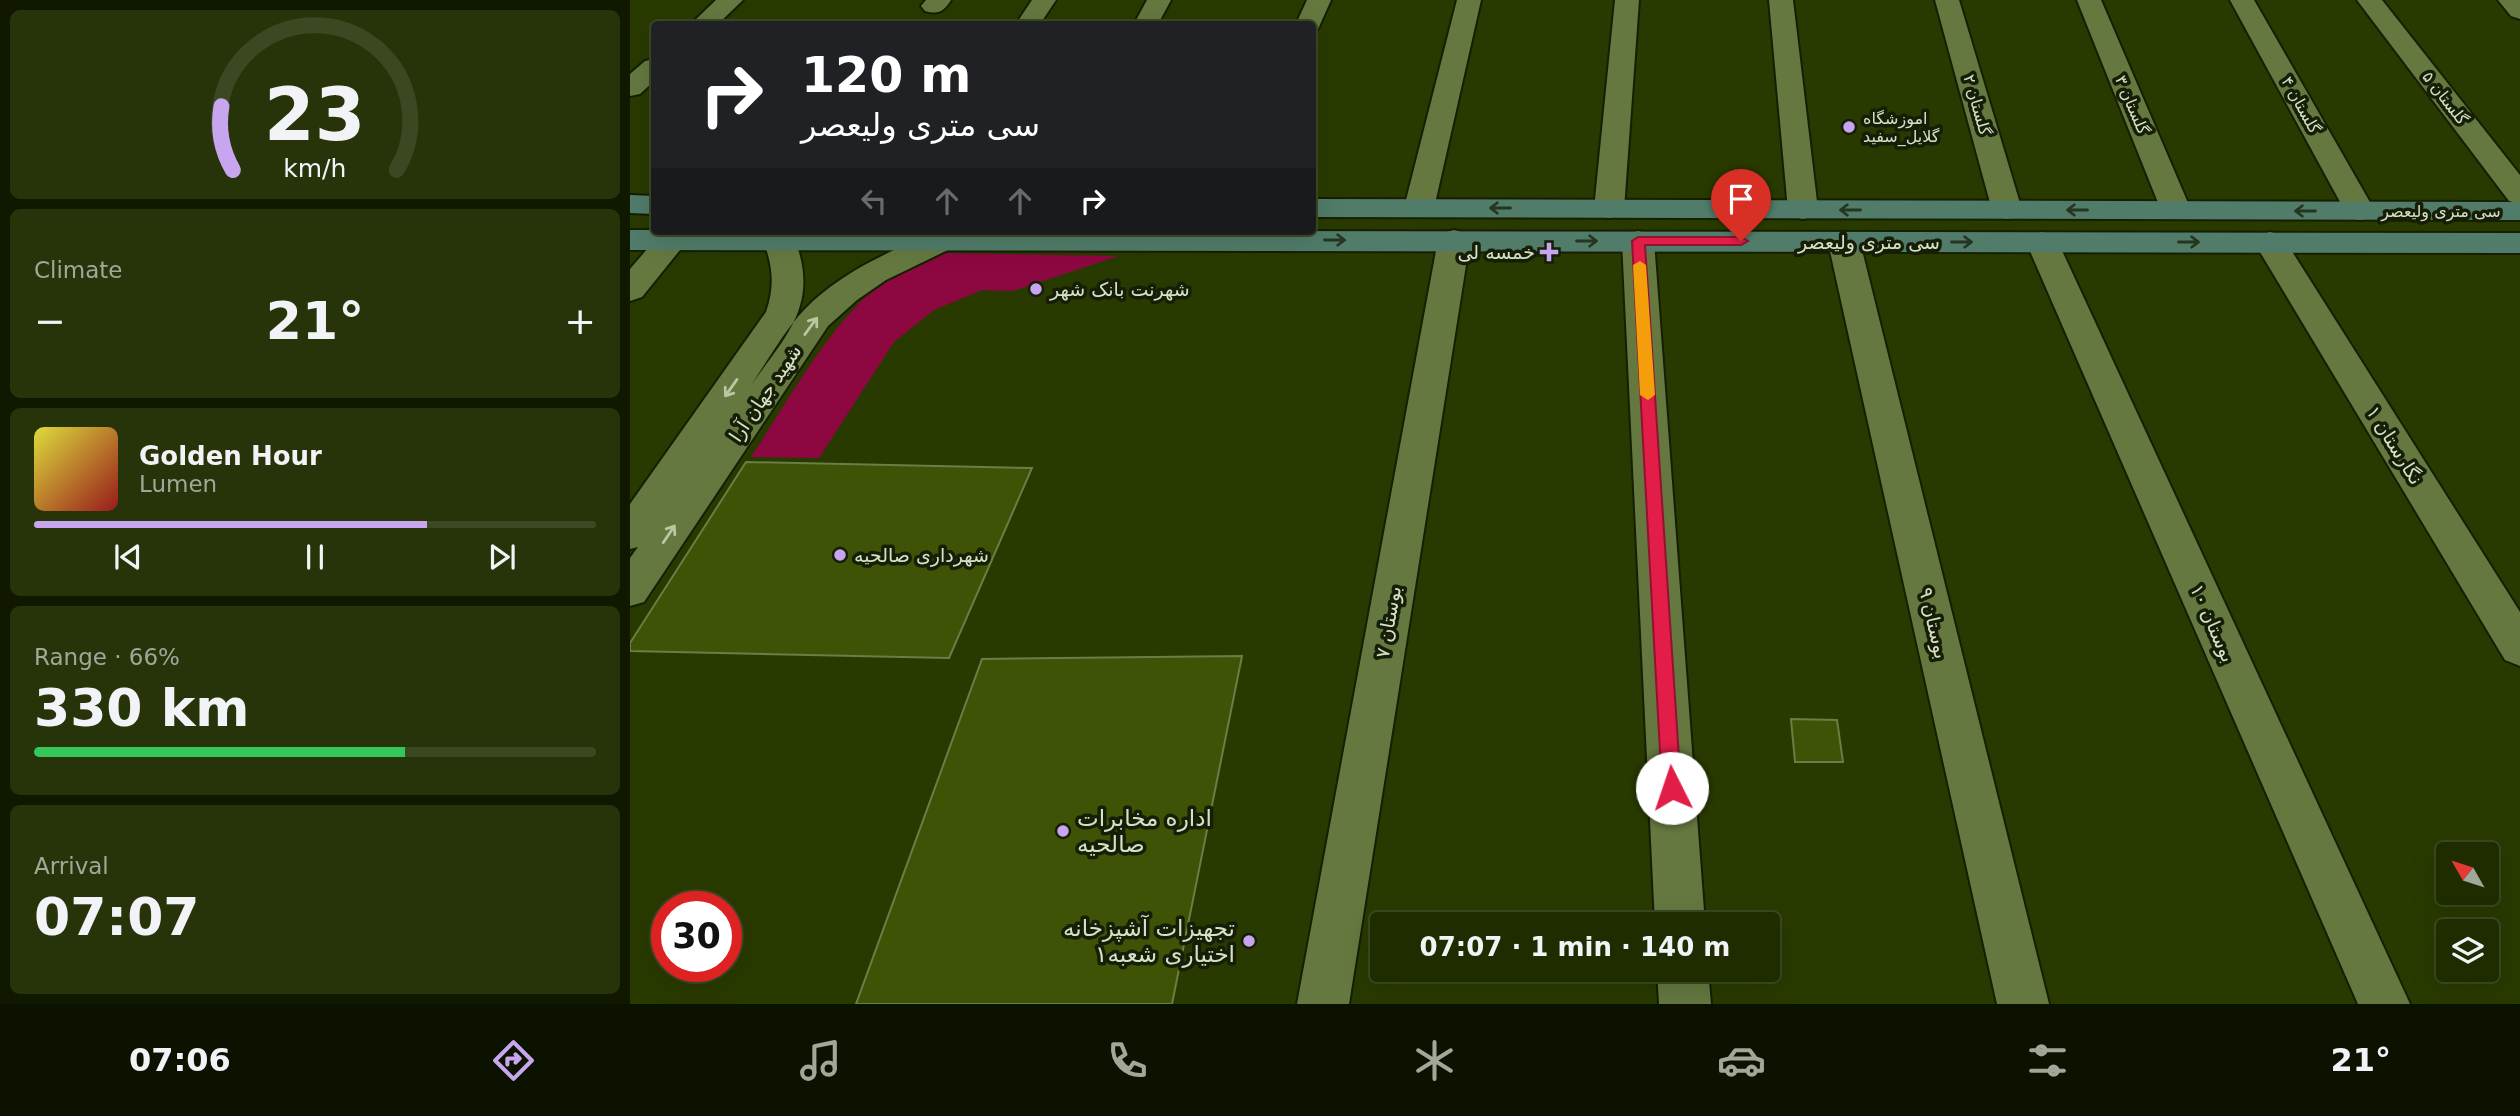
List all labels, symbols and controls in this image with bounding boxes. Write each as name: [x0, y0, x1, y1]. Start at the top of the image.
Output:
text: 120 m: [801, 47, 971, 104]
icon: right: [686, 49, 777, 140]
street label: گلستان ۵: [2418, 68, 2472, 129]
street label: گلستان ۲: [1959, 72, 1995, 138]
text: 23: [264, 73, 366, 158]
street label: گلستان ۳: [2111, 73, 2153, 138]
street label: گلستان ۴: [2278, 73, 2325, 137]
text: سی متری ولیعصر: [801, 106, 1040, 144]
place label: اموزشگاه گلایل_سفید: [1863, 109, 1940, 147]
marker: اموزشگاه گلایل_سفید: [1841, 119, 1857, 135]
text: km/h: [283, 154, 347, 183]
pin: [1711, 169, 1771, 241]
icon: arrive: [1722, 180, 1760, 218]
icon: left: [855, 182, 893, 220]
icon: ahead: [928, 182, 966, 220]
icon: ahead: [1001, 182, 1039, 220]
icon: right: [1074, 182, 1112, 220]
one-way arrow: [1489, 202, 1512, 215]
street label: سی متری ولیعصر: [2380, 202, 2501, 222]
one-way arrow: [1839, 203, 1862, 217]
one-way arrow: [2066, 203, 2089, 217]
one-way arrow: [2294, 204, 2317, 218]
street label: سی متری ولیعصر: [1797, 231, 1940, 254]
one-way arrow: [1323, 233, 1346, 247]
one-way arrow: [1575, 234, 1598, 248]
one-way arrow: [1950, 235, 1973, 249]
one-way arrow: [2177, 235, 2200, 249]
place label: خمسه لی: [1457, 241, 1535, 263]
marker: خمسه لی: [1541, 244, 1557, 260]
text: Climate: [34, 257, 123, 283]
place label: شهرنت بانک شهر: [1049, 278, 1190, 301]
marker: شهرنت بانک شهر: [1028, 281, 1044, 297]
text: 21°: [266, 291, 364, 351]
text: −: [34, 299, 66, 343]
text: +: [564, 299, 596, 343]
one-way arrow: [804, 317, 818, 336]
street label: شهید جهان آرا: [724, 340, 806, 446]
one-way arrow: [724, 378, 738, 397]
street label: نگارستان ۱: [2361, 402, 2428, 489]
text: Golden Hour: [139, 441, 322, 471]
text: Lumen: [139, 471, 217, 497]
one-way arrow: [661, 525, 676, 544]
icon: previous: [109, 538, 147, 576]
icon: pause: [296, 538, 334, 576]
icon: next: [483, 538, 521, 576]
place label: شهرداری صالحیه: [854, 544, 989, 567]
marker: شهرداری صالحیه: [832, 547, 848, 563]
street label: بوستان ۱۰: [2185, 581, 2240, 666]
street label: بوستان ۷: [1371, 584, 1406, 660]
street label: بوستان ۹: [1914, 585, 1953, 661]
text: Range · 66%: [34, 644, 180, 670]
text: 330 km: [34, 678, 249, 738]
position arrow: [1635, 751, 1709, 825]
place label: اداره مخابرات صالحیه: [1077, 805, 1212, 857]
marker: اداره مخابرات صالحیه: [1055, 823, 1071, 839]
north arrow: [2436, 842, 2499, 905]
map controls: [2436, 842, 2499, 982]
text: Arrival: [34, 853, 109, 879]
text: 07:07: [34, 887, 200, 947]
speed limit sign: 30: [651, 891, 742, 982]
place label: تجهیزات آشپزخانه اختیاری شعبه۱: [1063, 914, 1235, 968]
button: layers: [2436, 919, 2499, 982]
text: 07:07 · 1 min · 140 m: [1420, 932, 1730, 962]
marker: تجهیزات آشپزخانه اختیاری شعبه۱: [1241, 933, 1257, 949]
icon: directions: [489, 1036, 538, 1085]
icon: music: [796, 1036, 845, 1085]
icon: phone: [1103, 1036, 1152, 1085]
icon: climate: [1410, 1036, 1459, 1085]
icon: car: [1717, 1036, 1766, 1085]
icon: filters: [2023, 1036, 2072, 1085]
text: 07:06: [129, 1041, 231, 1079]
text: 21°: [2330, 1041, 2391, 1079]

